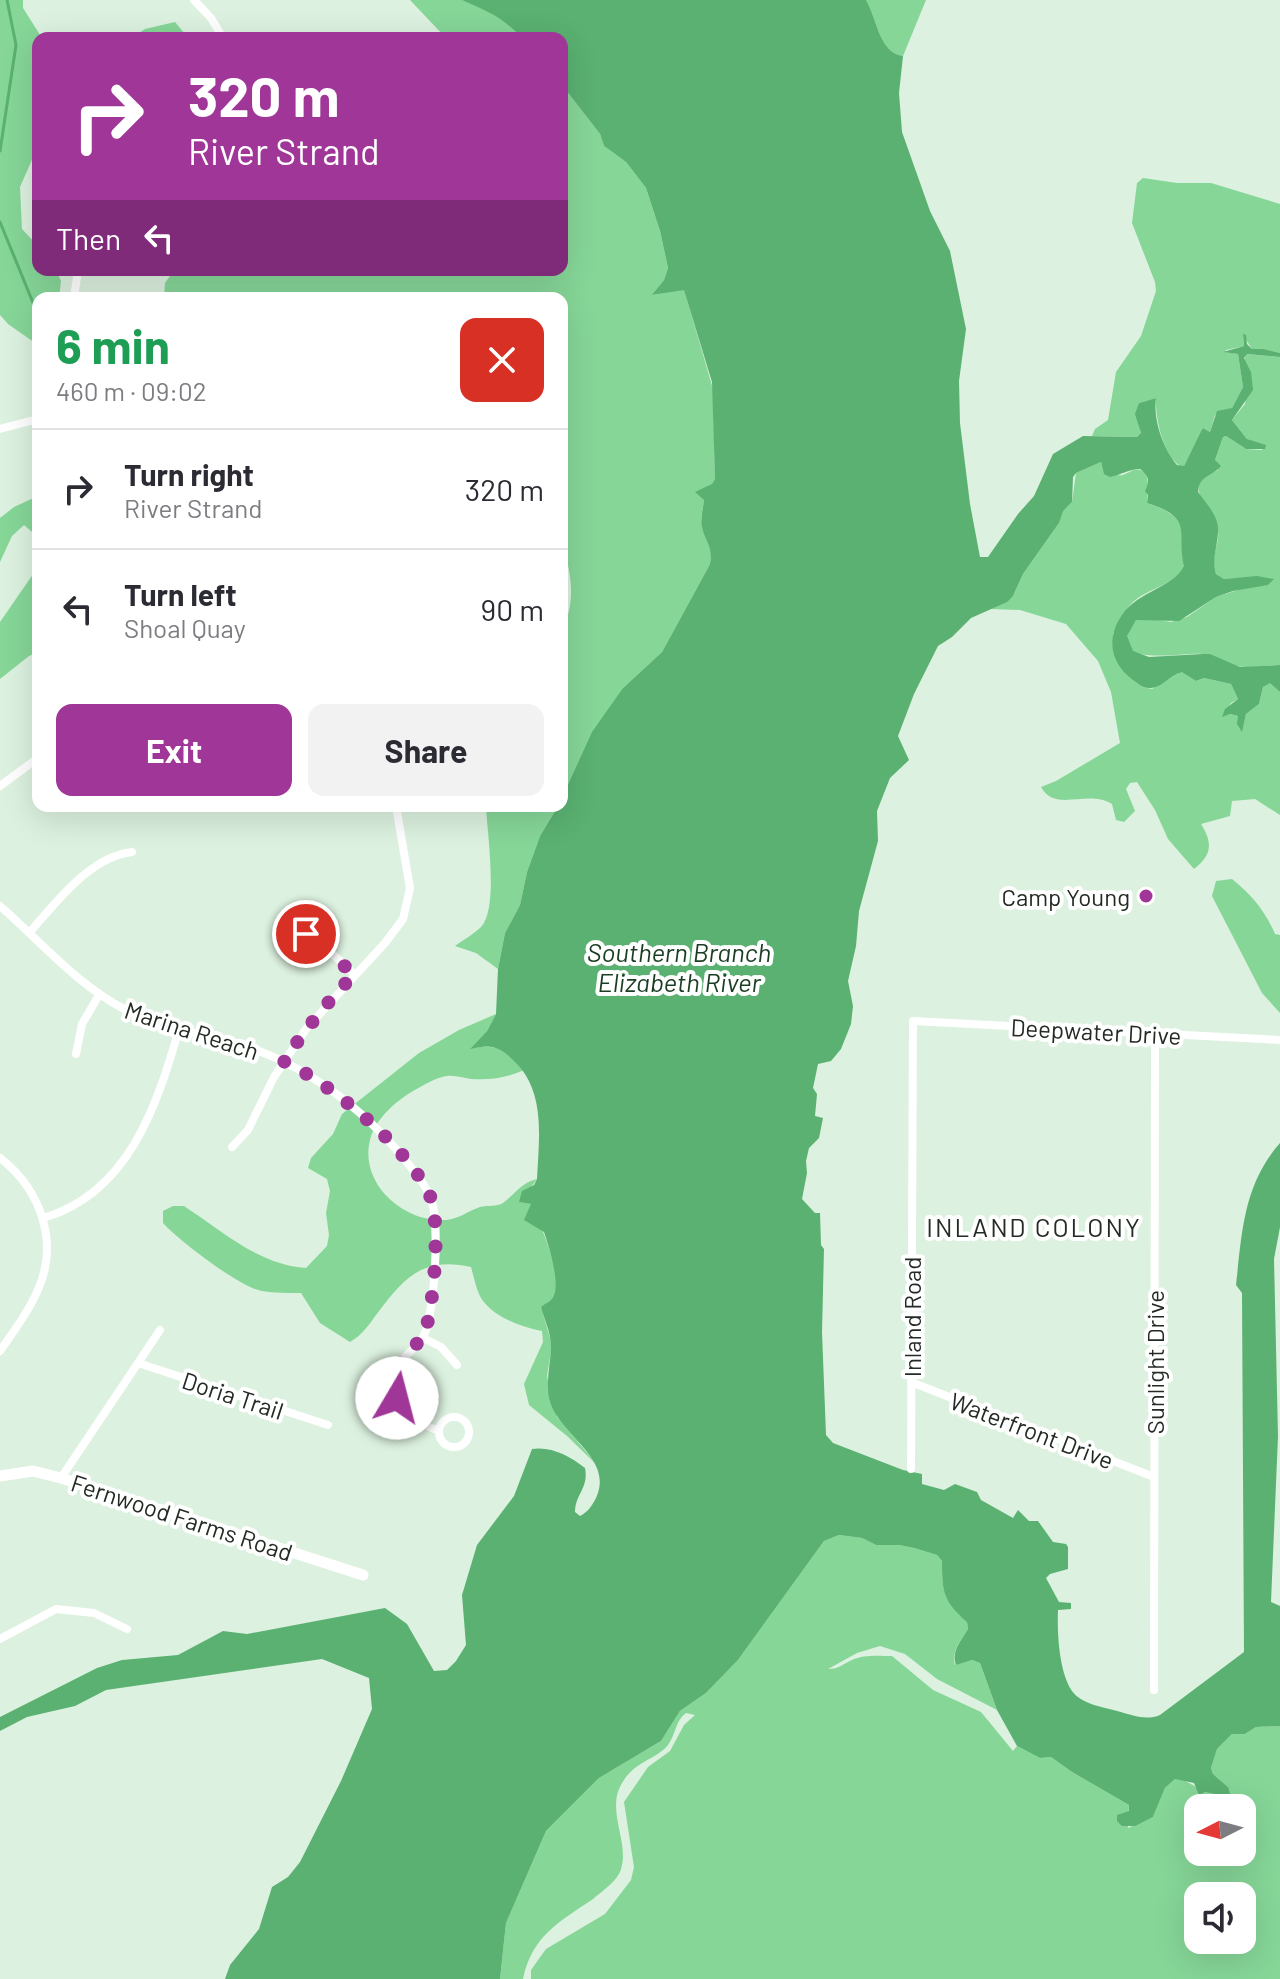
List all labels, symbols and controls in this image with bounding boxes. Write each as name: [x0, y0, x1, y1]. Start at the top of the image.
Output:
text: 320 m: [188, 61, 339, 128]
icon: right: [56, 64, 160, 168]
text: River Strand: [188, 129, 380, 172]
icon: left: [137, 216, 181, 260]
text: Then: [56, 220, 121, 256]
text: 6 min: [56, 316, 170, 374]
button: close: [460, 318, 544, 402]
text: 460 m · 09:02: [56, 375, 207, 406]
text: Turn right: [124, 456, 254, 492]
icon: right: [56, 467, 100, 511]
text: 320 m: [465, 471, 544, 507]
text: River Strand: [124, 492, 262, 523]
text: Turn left: [124, 576, 237, 612]
icon: left: [56, 587, 100, 631]
text: 90 m: [481, 591, 544, 627]
text: Shoal Quay: [124, 612, 246, 643]
button: Exit: [56, 704, 292, 796]
button: Share: [308, 704, 544, 796]
place label: Camp Young: [1002, 882, 1130, 911]
marker: Camp Young: [1137, 887, 1155, 905]
pin: [272, 900, 340, 968]
icon: arrive: [284, 912, 328, 956]
water label: Southern Branch Elizabeth River: [587, 936, 771, 997]
street label: Marina Reach: [121, 995, 263, 1065]
street label: Deepwater Drive: [1010, 1012, 1182, 1050]
district label: INLAND COLONY: [926, 1211, 1142, 1242]
street label: Inland Road: [897, 1257, 926, 1377]
street label: Sunlight Drive: [1140, 1290, 1169, 1434]
position arrow: [355, 1356, 439, 1440]
street label: Doria Trail: [179, 1365, 287, 1425]
street label: Waterfront Drive: [946, 1386, 1118, 1474]
street label: Fernwood Farms Road: [68, 1468, 296, 1566]
north arrow: [1184, 1794, 1256, 1866]
map controls: [1184, 1794, 1256, 1954]
button: sound: [1184, 1882, 1256, 1954]

